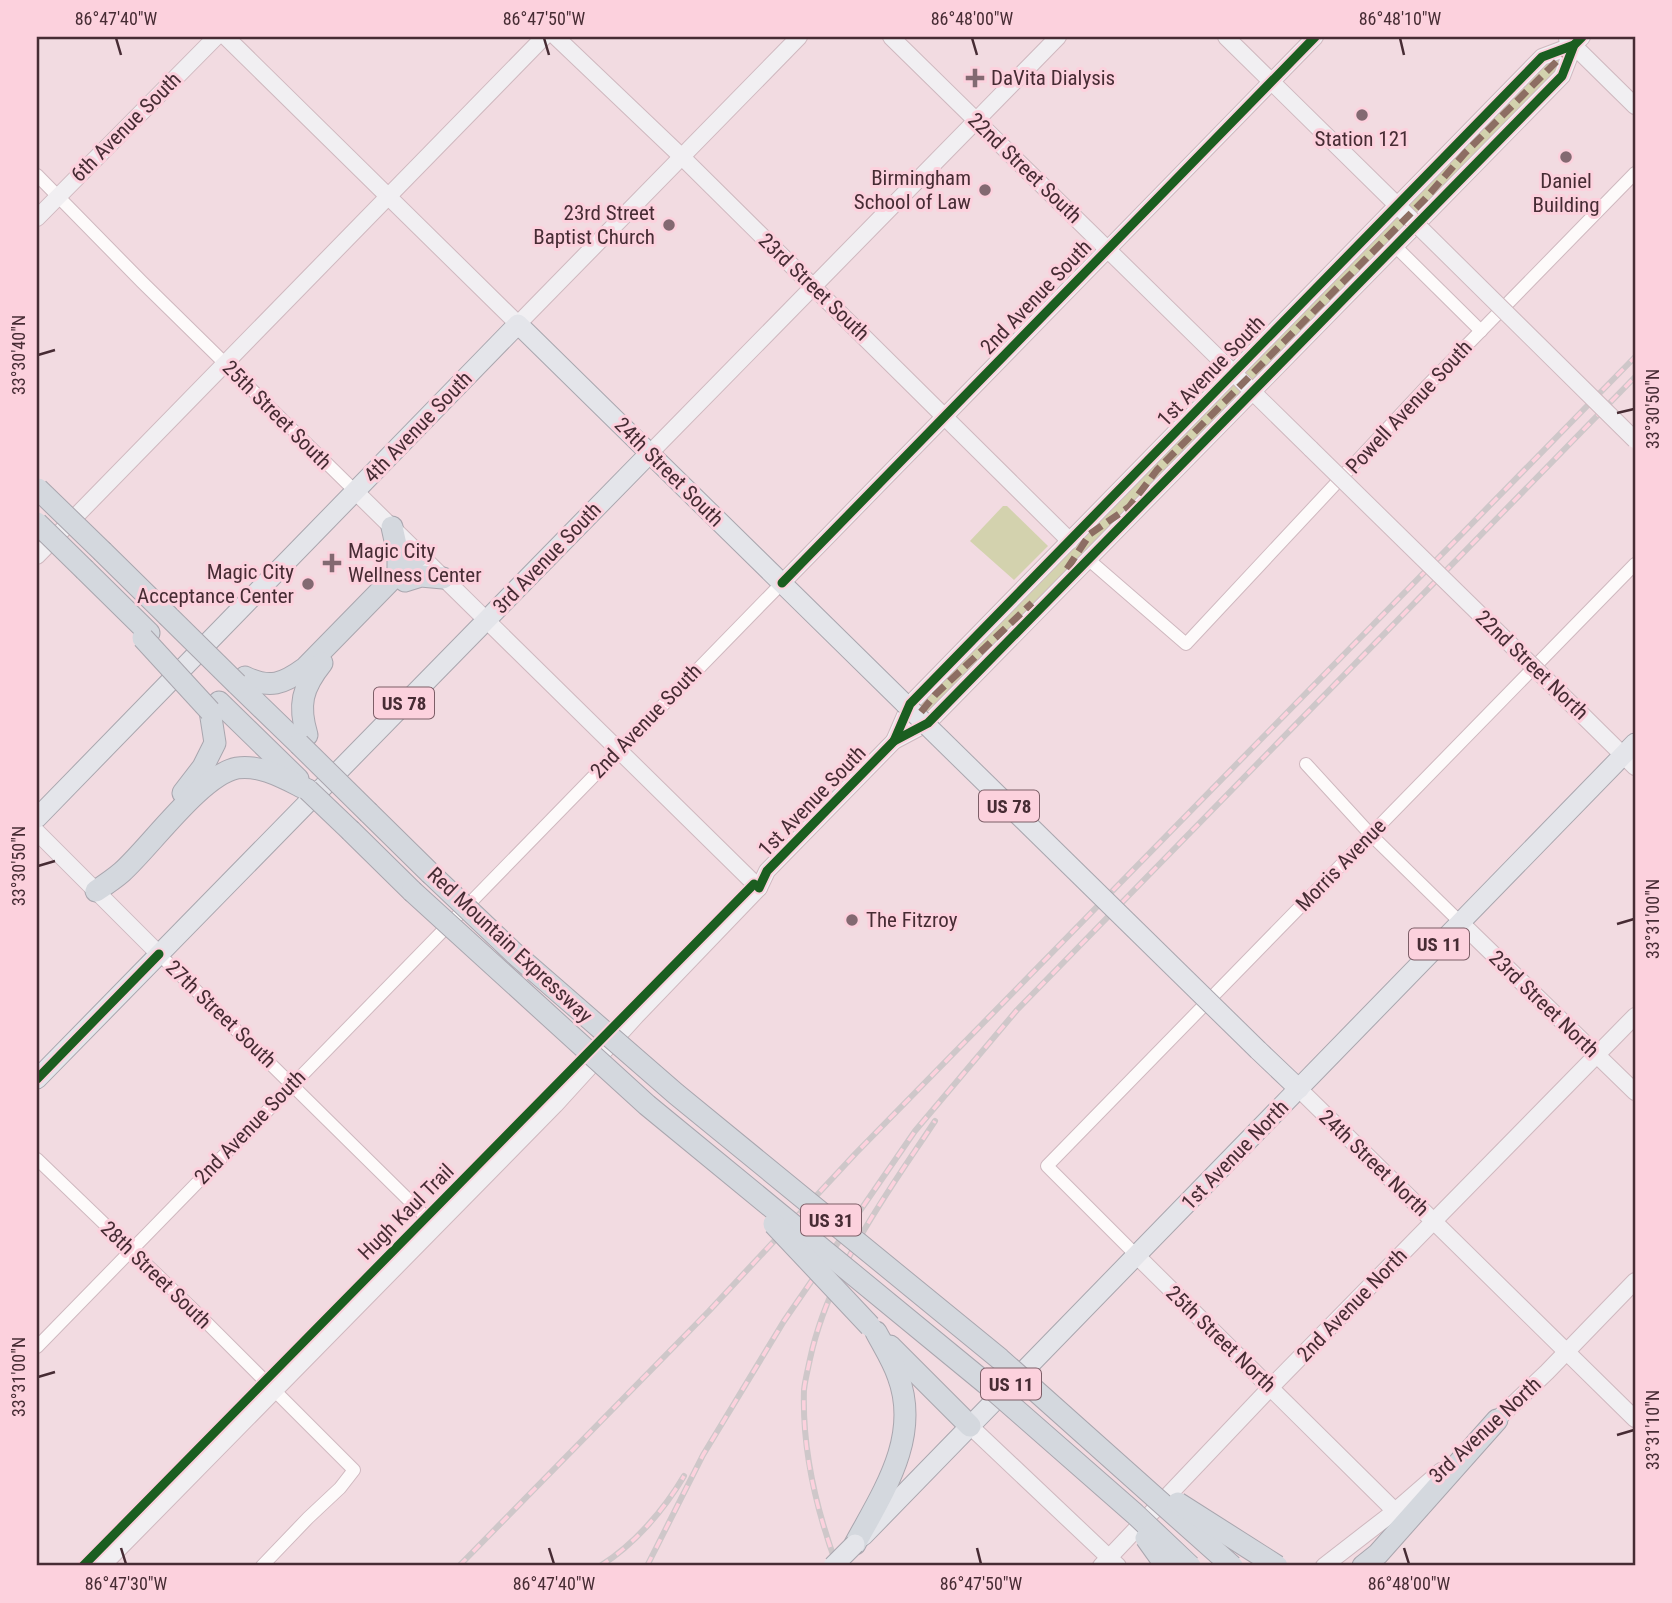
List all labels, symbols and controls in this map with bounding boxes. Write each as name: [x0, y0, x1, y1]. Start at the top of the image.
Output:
text: 86°47'40"W: [75, 8, 158, 29]
text: 86°47'50"W: [503, 8, 586, 29]
text: 86°48'00"W: [931, 8, 1014, 29]
text: 86°48'10"W: [1359, 8, 1442, 29]
place label: DaVita Dialysis: [991, 66, 1115, 90]
street label: 6th Avenue South: [66, 67, 186, 187]
marker: DaVita Dialysis: [965, 68, 985, 88]
marker: Station 121: [1354, 107, 1370, 123]
street label: 22nd Street South: [963, 108, 1087, 228]
place label: Station 121: [1315, 127, 1409, 151]
marker: Daniel Building: [1558, 149, 1574, 165]
place label: Birmingham School of Law: [854, 166, 971, 214]
place label: Daniel Building: [1532, 169, 1600, 217]
marker: Birmingham School of Law: [977, 182, 993, 198]
place label: 23rd Street Baptist Church: [533, 201, 655, 249]
marker: 23rd Street Baptist Church: [661, 217, 677, 233]
street label: 23rd Street South: [754, 228, 874, 346]
street label: 2nd Avenue South: [976, 235, 1096, 359]
street label: 1st Avenue South: [1152, 311, 1270, 431]
text: 33°30'40"N: [8, 315, 29, 395]
street label: Powell Avenue South: [1341, 335, 1477, 479]
street label: 25th Street South: [218, 356, 336, 474]
street label: 4th Avenue South: [359, 367, 477, 487]
text: 33°30'50"N: [1642, 369, 1663, 449]
street label: 24th Street South: [610, 413, 728, 531]
street label: 3rd Avenue South: [488, 498, 606, 618]
place label: Magic City Wellness Center: [348, 539, 482, 587]
marker: Magic City Wellness Center: [322, 553, 342, 573]
place label: Magic City Acceptance Center: [137, 560, 294, 608]
marker: Magic City Acceptance Center: [300, 576, 316, 592]
street label: 22nd Street North: [1471, 605, 1593, 725]
street label: 2nd Avenue South: [586, 659, 706, 783]
road number: US 78: [374, 688, 434, 718]
street label: 1st Avenue South: [753, 741, 871, 861]
road number: US 78: [979, 790, 1039, 821]
street label: Morris Avenue: [1291, 814, 1391, 916]
text: 33°30'50"N: [8, 826, 29, 906]
street label: Red Mountain Expressway: [423, 862, 598, 1028]
text: 33°31'00"N: [1642, 879, 1663, 959]
place label: The Fitzroy: [866, 908, 958, 932]
marker: The Fitzroy: [844, 912, 860, 928]
road number: US 11: [1409, 928, 1469, 960]
street label: 23rd Street North: [1484, 946, 1604, 1062]
street label: 27th Street South: [161, 955, 281, 1073]
street label: 2nd Avenue South: [190, 1065, 310, 1189]
street label: 1st Avenue North: [1177, 1095, 1293, 1215]
street label: 24th Street North: [1314, 1105, 1434, 1221]
street label: Hugh Kaul Trail: [353, 1159, 459, 1265]
road number: US 31: [801, 1204, 861, 1236]
street label: 28th Street South: [96, 1216, 216, 1334]
street label: 2nd Avenue North: [1292, 1243, 1412, 1367]
street label: 25th Street North: [1161, 1281, 1281, 1397]
text: 33°31'00"N: [8, 1337, 29, 1417]
road number: US 11: [981, 1368, 1041, 1400]
street label: 3rd Avenue North: [1424, 1372, 1546, 1488]
text: 33°31'10"N: [1642, 1390, 1663, 1470]
text: 86°47'30"W: [85, 1573, 168, 1594]
text: 86°47'40"W: [513, 1573, 596, 1594]
text: 86°47'50"W: [940, 1573, 1023, 1594]
text: 86°48'00"W: [1368, 1573, 1451, 1594]

